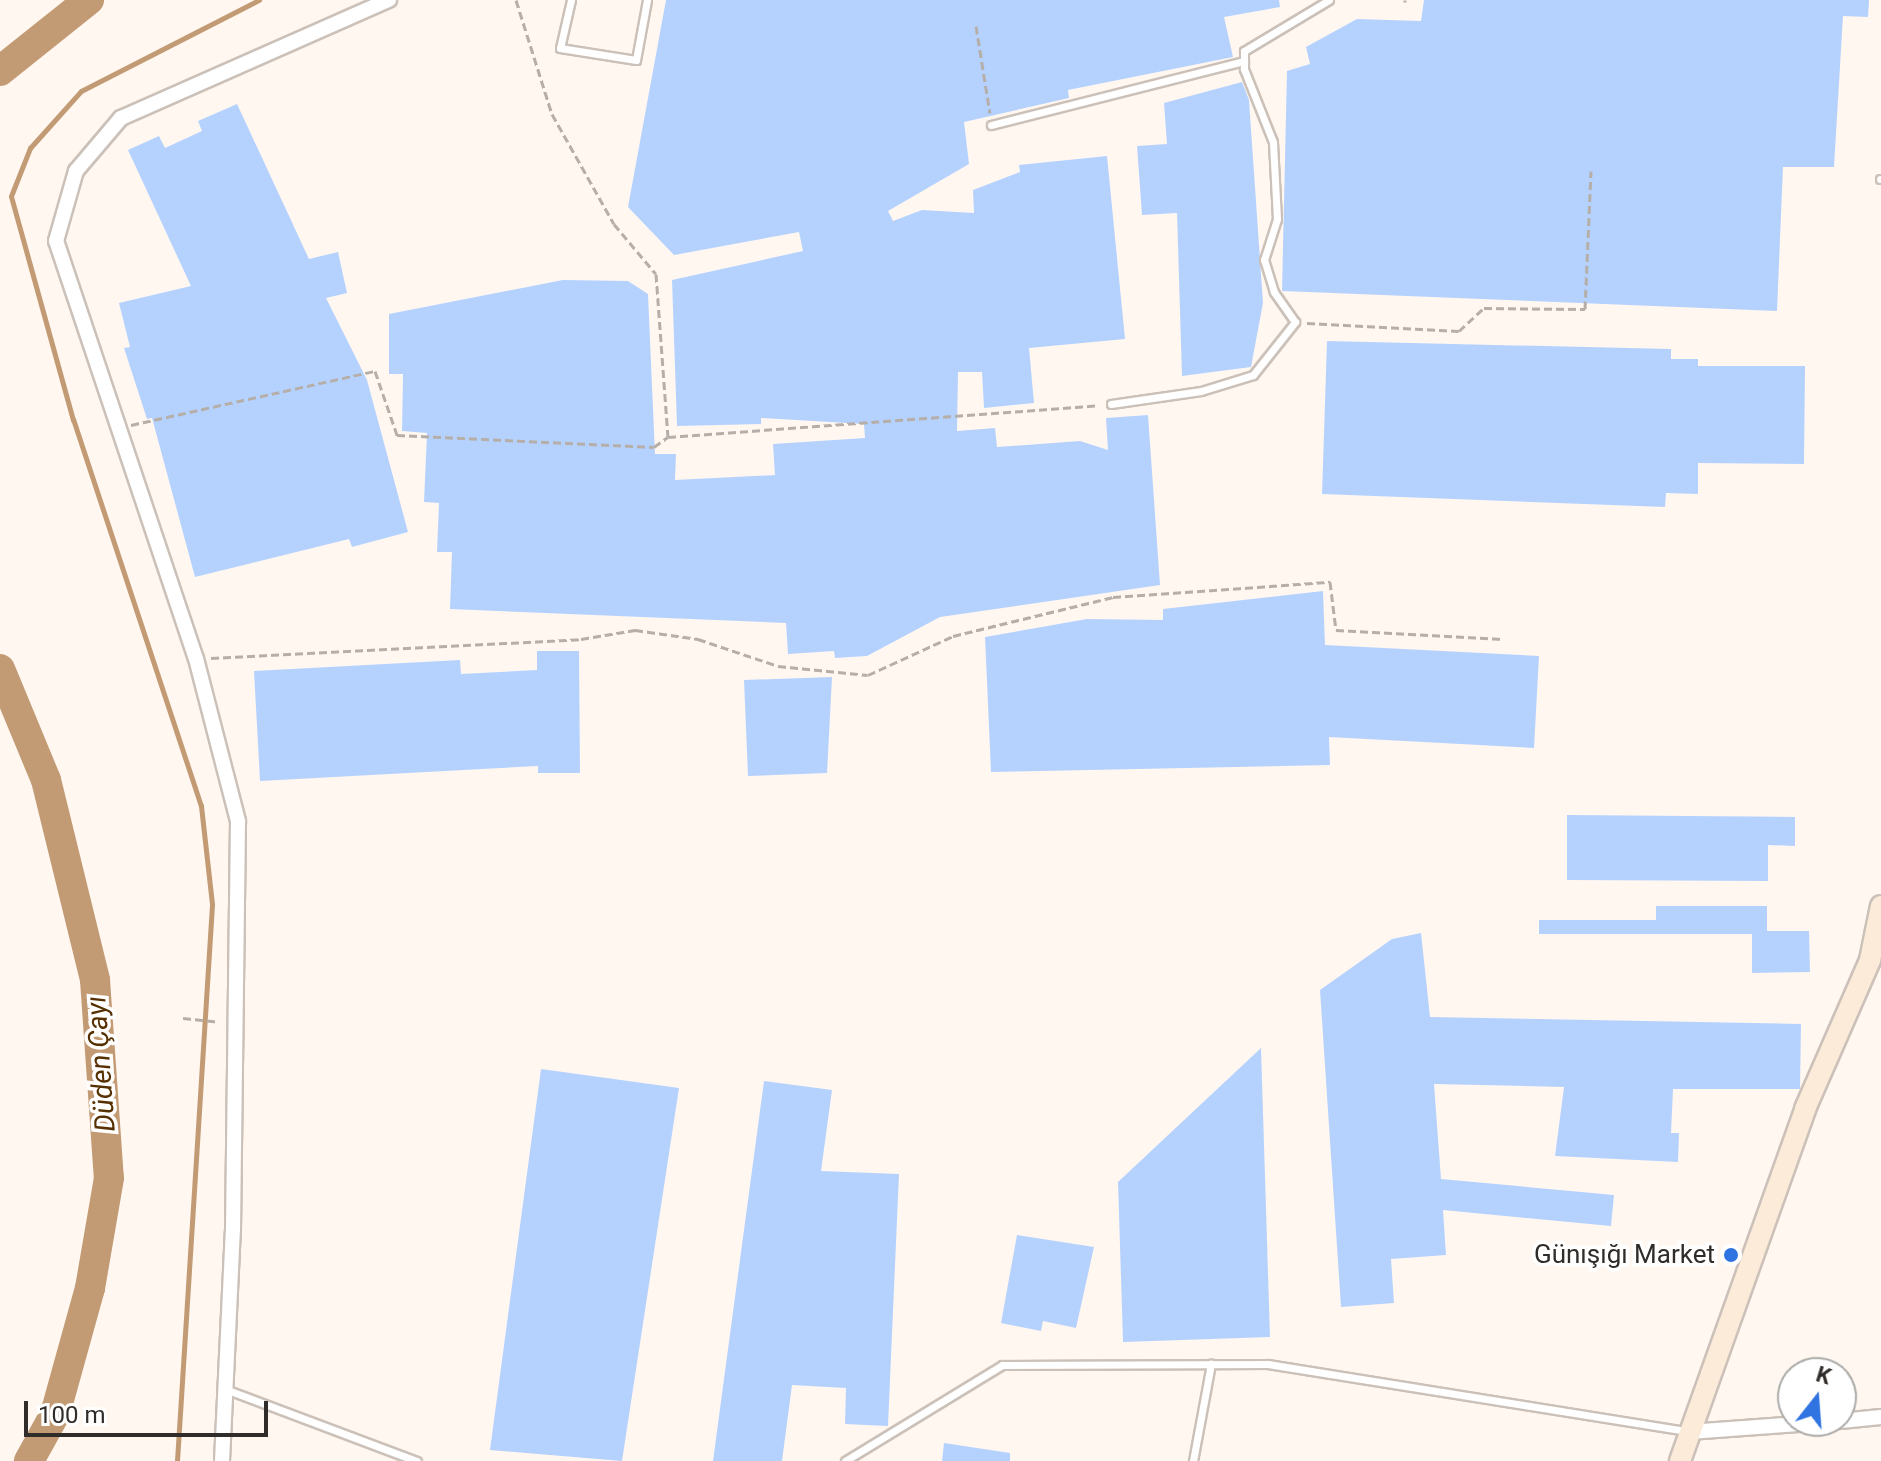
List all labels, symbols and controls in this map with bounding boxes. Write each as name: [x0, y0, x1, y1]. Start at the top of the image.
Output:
water label: Düden Çayı: [79, 995, 123, 1133]
place label: Günışığı Market: [1534, 1239, 1715, 1271]
marker: Günışığı Market: [1722, 1246, 1740, 1264]
north arrow: [1777, 1357, 1857, 1437]
text: K: [1813, 1361, 1834, 1389]
scale bar: [28, 1385, 272, 1435]
text: 100 m: [38, 1401, 105, 1429]

